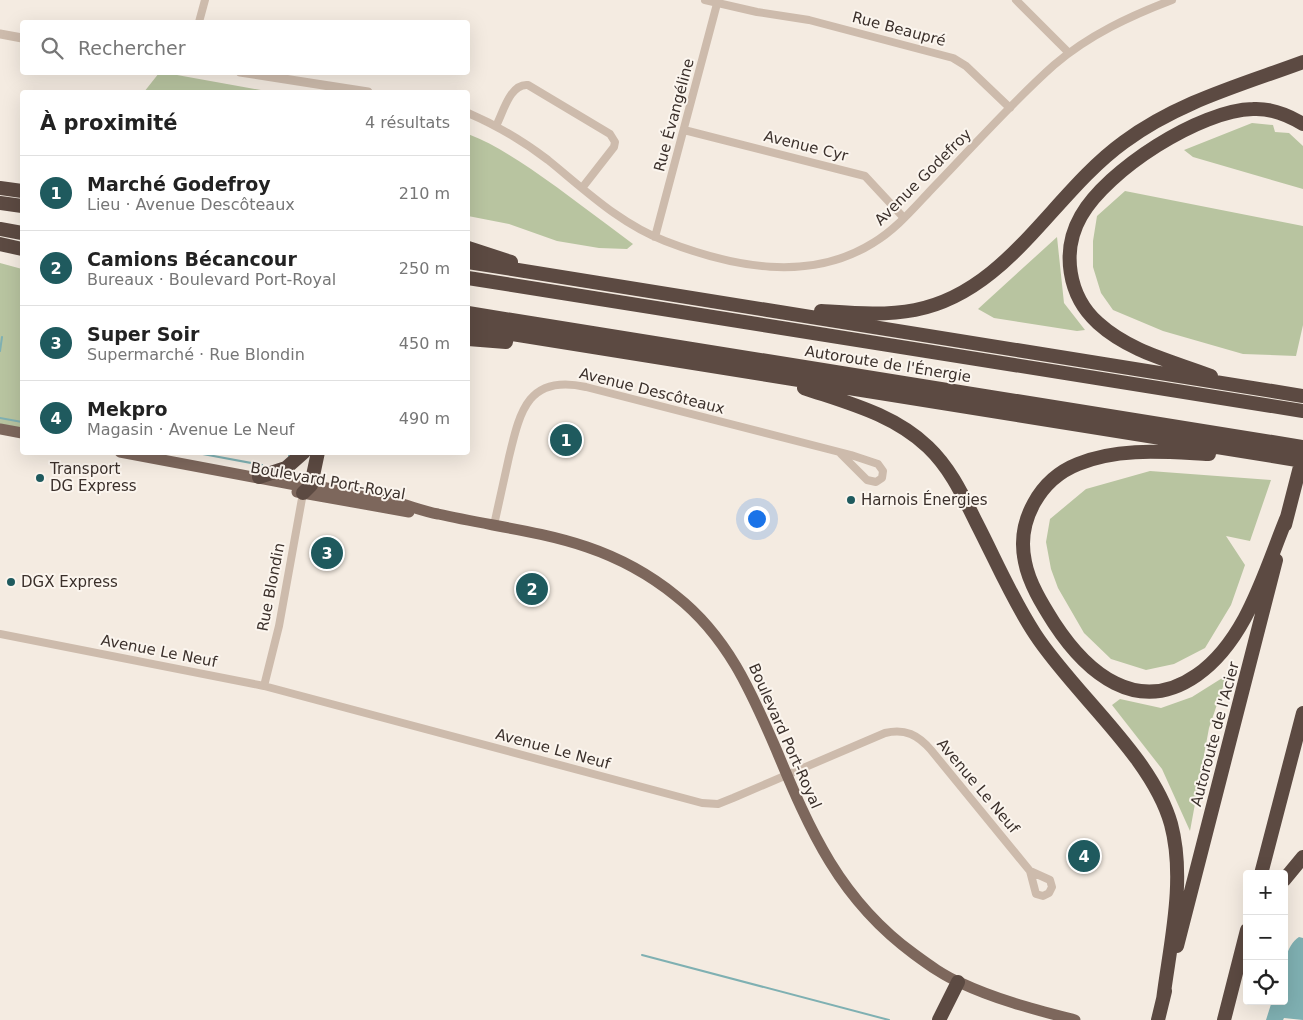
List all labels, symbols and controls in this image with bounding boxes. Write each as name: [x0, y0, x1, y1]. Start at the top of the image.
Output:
street label: Rue Beaupré: [850, 8, 948, 50]
search box: [20, 20, 470, 75]
icon: search: [38, 34, 66, 62]
text: Rechercher: [78, 37, 186, 59]
street label: Rue Évangéline: [649, 56, 698, 173]
text: À proximité: [40, 111, 177, 135]
text: 4 résultats: [365, 113, 450, 132]
street label: Avenue Godefroy: [871, 125, 975, 229]
street label: Avenue Cyr: [762, 127, 851, 165]
text: Marché Godefroy: [87, 173, 271, 195]
text: 1: [50, 184, 62, 203]
text: 210 m: [399, 184, 450, 203]
text: Lieu · Avenue Descôteaux: [87, 195, 295, 214]
text: Camions Bécancour: [87, 248, 297, 270]
text: 2: [50, 259, 62, 278]
text: 250 m: [399, 259, 450, 278]
text: Bureaux · Boulevard Port-Royal: [87, 270, 336, 289]
text: Super Soir: [87, 323, 199, 345]
text: 3: [50, 334, 62, 353]
text: 450 m: [399, 334, 450, 353]
street label: Autoroute de l'Énergie: [804, 341, 973, 386]
text: Supermarché · Rue Blondin: [87, 345, 305, 364]
street label: Avenue Descôteaux: [577, 364, 727, 418]
text: Mekpro: [87, 398, 167, 420]
text: 4: [50, 409, 62, 428]
text: 490 m: [399, 409, 450, 428]
text: Magasin · Avenue Le Neuf: [87, 420, 294, 439]
pin: 1: [550, 421, 582, 459]
street label: Boulevard Port-Royal: [249, 459, 407, 503]
place label: Transport DG Express: [49, 460, 137, 495]
marker: Transport DG Express: [34, 472, 46, 484]
place label: Harnois Énergies: [861, 490, 988, 509]
marker: Harnois Énergies: [845, 494, 857, 506]
your location: [744, 506, 770, 532]
pin: 3: [311, 534, 343, 572]
street label: Rue Blondin: [254, 541, 288, 633]
pin: 2: [516, 570, 548, 608]
place label: DGX Express: [21, 573, 118, 591]
marker: DGX Express: [5, 576, 17, 588]
street label: Avenue Le Neuf: [99, 631, 219, 671]
street label: Autoroute de l'Acier: [1187, 659, 1243, 808]
street label: Boulevard Port-Royal: [745, 661, 825, 811]
street label: Avenue Le Neuf: [494, 725, 613, 773]
street label: Avenue Le Neuf: [933, 735, 1023, 837]
pin: 4: [1068, 837, 1100, 875]
map controls: [1243, 870, 1288, 1005]
button: +: [1243, 870, 1288, 915]
button: −: [1243, 915, 1288, 960]
button: locate: [1243, 960, 1288, 1005]

